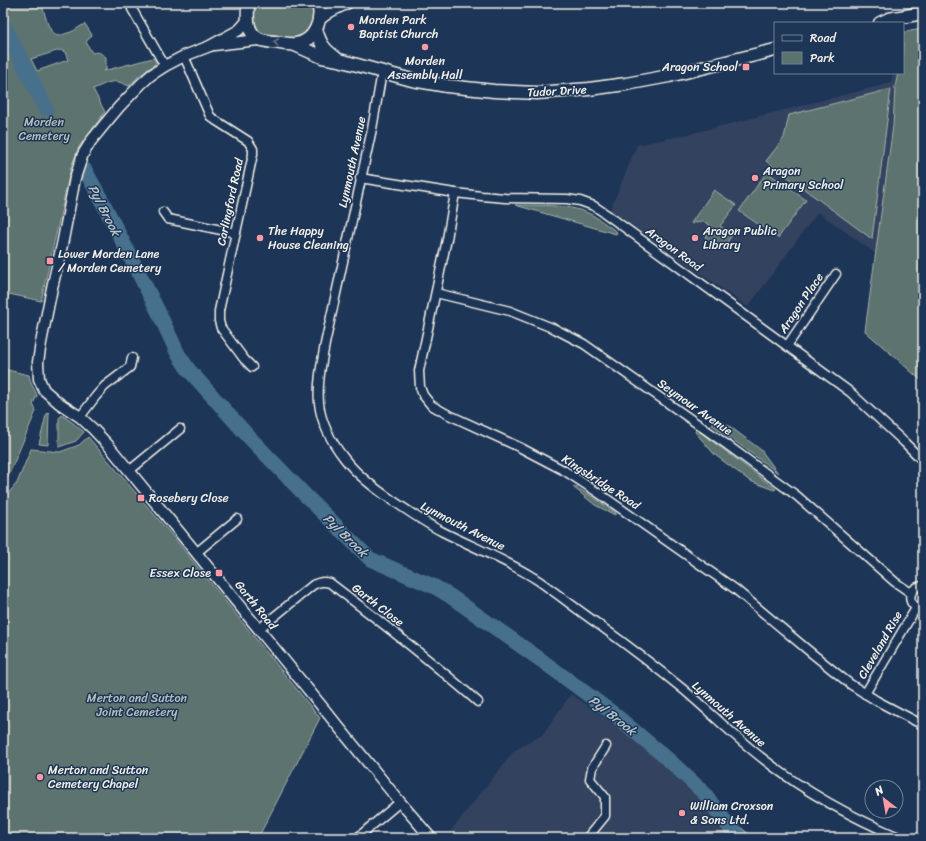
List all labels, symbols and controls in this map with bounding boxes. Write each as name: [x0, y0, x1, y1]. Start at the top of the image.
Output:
place label: Morden Park Baptist Church: [359, 9, 438, 45]
marker: Morden Park Baptist Church: [346, 22, 356, 32]
legend: [774, 22, 904, 74]
text: Road: [810, 27, 837, 49]
one-way arrow: [273, 38, 279, 47]
marker: Morden Assembly Hall: [420, 42, 430, 52]
text: Park: [810, 47, 835, 69]
place label: Morden Assembly Hall: [387, 50, 463, 86]
place label: Aragon School: [661, 56, 739, 78]
marker: Aragon School: [741, 62, 751, 72]
street label: Tudor Drive: [527, 78, 587, 104]
park label: Morden Cemetery: [18, 111, 70, 147]
street label: Lynmouth Avenue: [332, 114, 372, 210]
street label: Carlingford Road: [210, 156, 250, 248]
place label: Aragon Primary School: [762, 160, 844, 196]
marker: Aragon Primary School: [750, 173, 760, 183]
water label: Pyl Brook: [82, 180, 128, 242]
place label: The Happy House Cleaning: [268, 220, 349, 256]
street label: Aragon Road: [640, 220, 709, 278]
place label: Aragon Public Library: [702, 220, 777, 256]
marker: The Happy House Cleaning: [255, 233, 265, 243]
marker: Aragon Public Library: [690, 233, 700, 243]
place label: Lower Morden Lane / Morden Cemetery: [58, 243, 162, 279]
marker: Lower Morden Lane / Morden Cemetery: [45, 256, 55, 266]
street label: Aragon Place: [772, 268, 830, 339]
street label: Seymour Avenue: [653, 373, 738, 441]
street label: Kingsbridge Road: [557, 448, 645, 516]
place label: Rosebery Close: [149, 487, 229, 509]
marker: Rosebery Close: [136, 493, 146, 503]
street label: Lynmouth Avenue: [417, 495, 509, 557]
water label: Pyl Brook: [318, 508, 375, 564]
place label: Essex Close: [150, 562, 211, 584]
marker: Essex Close: [214, 568, 224, 578]
street label: Garth Road: [229, 575, 284, 636]
street label: Garth Close: [347, 577, 409, 633]
street label: Cleveland Rise: [852, 607, 908, 683]
street label: Lynmouth Avenue: [687, 675, 771, 753]
park label: Merton and Sutton Joint Cemetery: [87, 687, 188, 723]
water label: Pyl Brook: [584, 689, 643, 743]
place label: Merton and Sutton Cemetery Chapel: [48, 759, 149, 795]
marker: Merton and Sutton Cemetery Chapel: [35, 772, 45, 782]
north arrow: [864, 779, 904, 819]
text: N: [870, 781, 888, 801]
place label: William Croxson & Sons Ltd.: [690, 795, 774, 831]
marker: William Croxson & Sons Ltd.: [677, 808, 687, 818]

